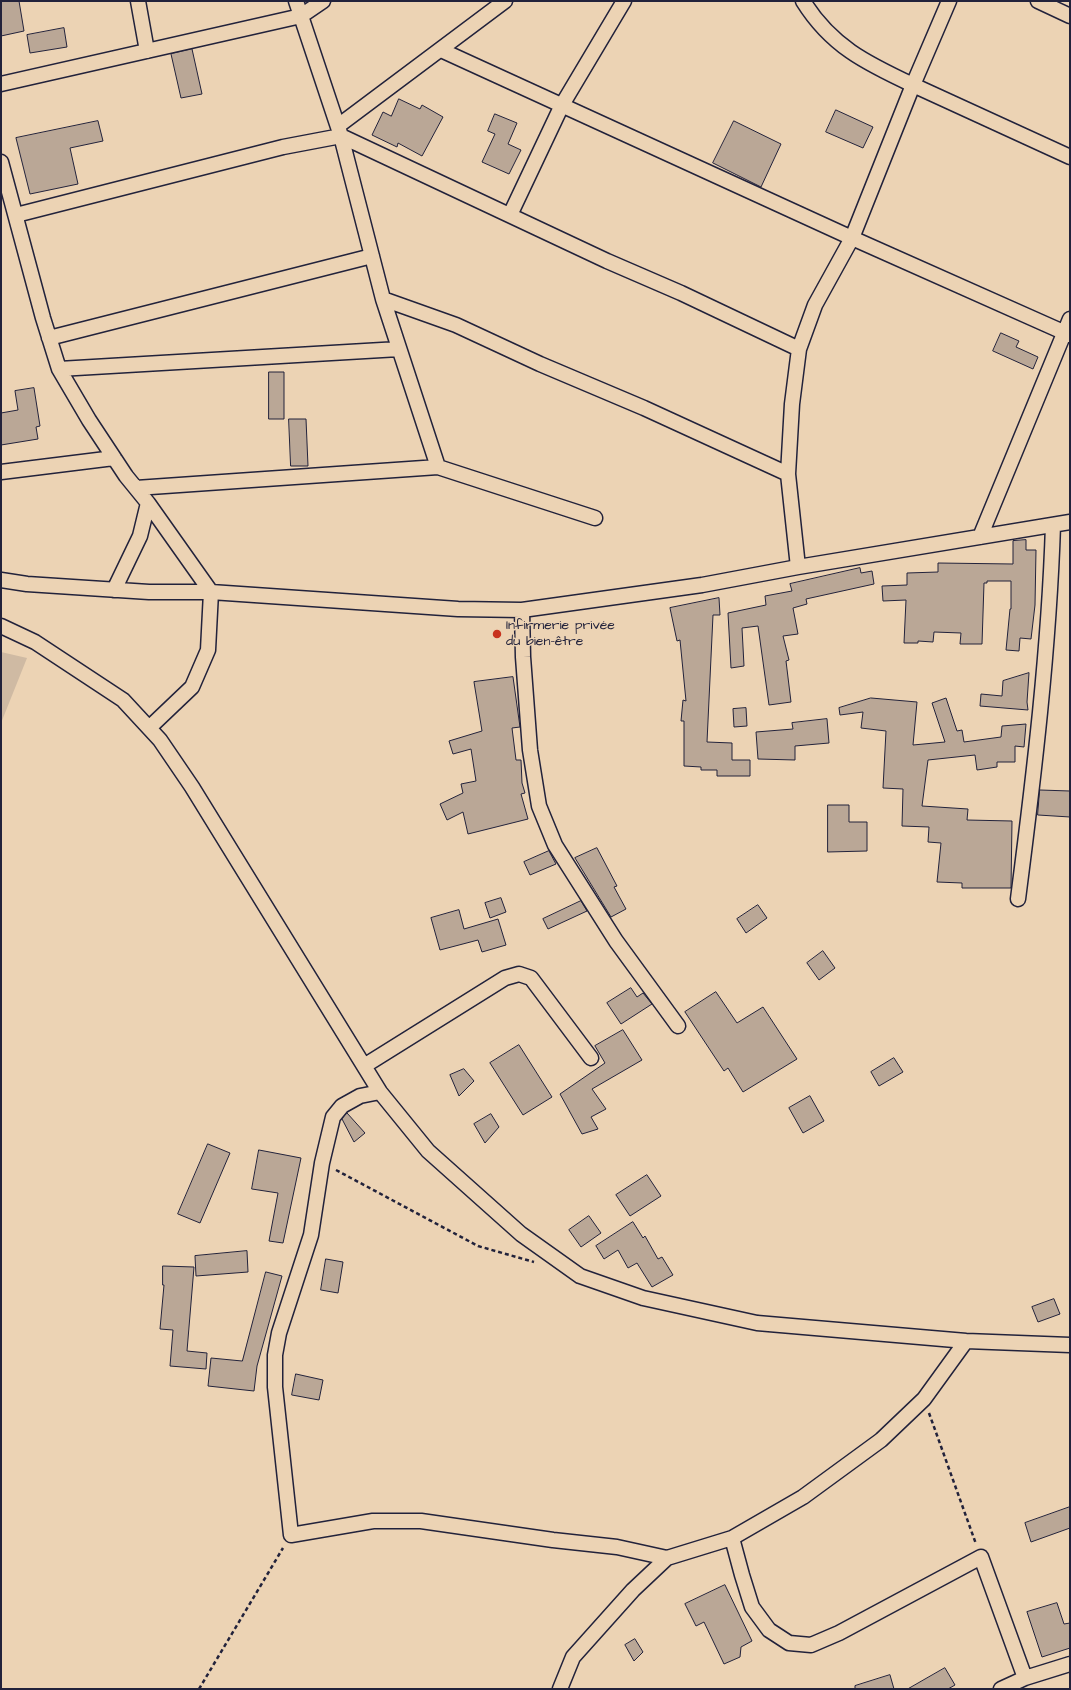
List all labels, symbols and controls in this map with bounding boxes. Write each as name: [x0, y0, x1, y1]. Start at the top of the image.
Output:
place label: Infirmerie privée du bien-être: [506, 618, 615, 650]
marker: Infirmerie privée du bien-être: [491, 628, 503, 640]

